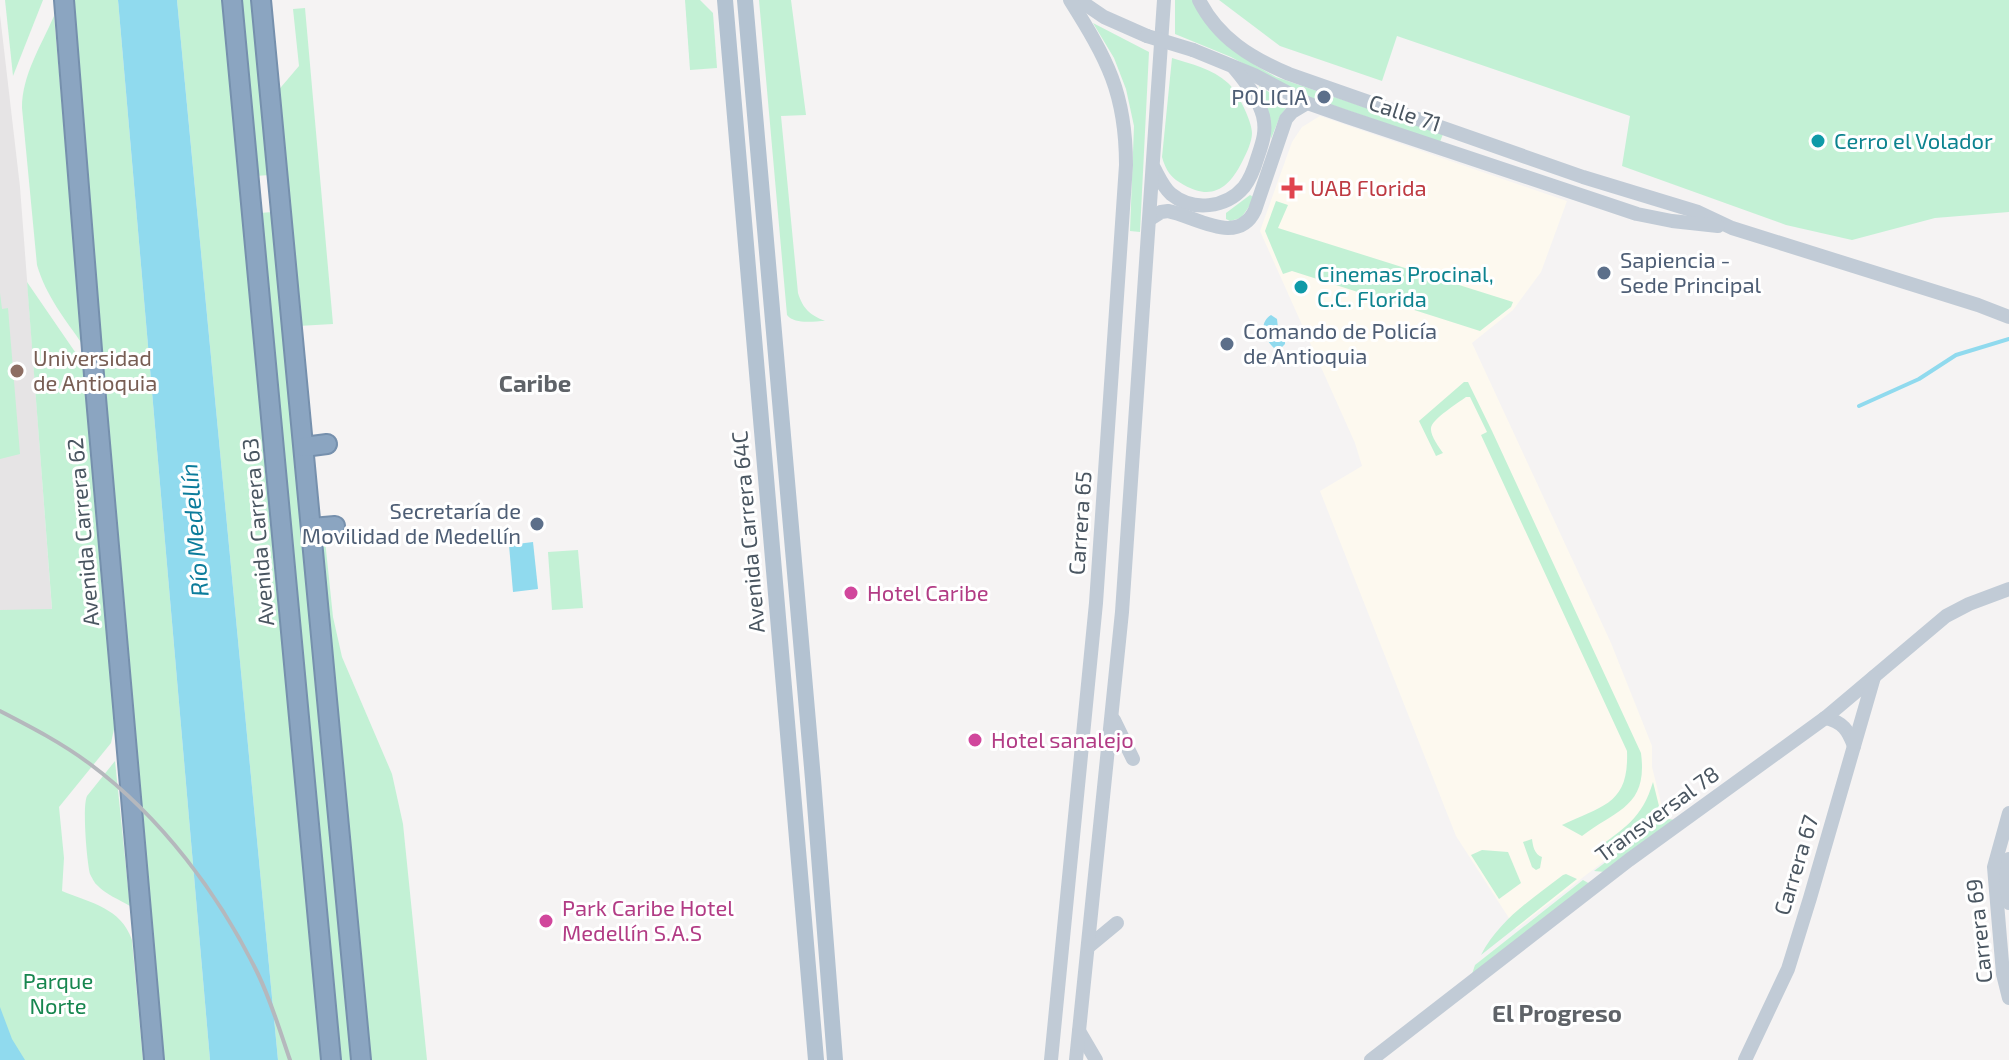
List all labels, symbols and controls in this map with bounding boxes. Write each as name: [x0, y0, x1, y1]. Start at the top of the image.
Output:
place label: POLICIA: [1231, 83, 1308, 109]
marker: POLICIA: [1315, 88, 1333, 106]
street label: Calle 71: [1366, 88, 1445, 136]
place label: Cerro el Volador: [1834, 127, 1993, 153]
marker: Cerro el Volador: [1809, 132, 1827, 150]
place label: UAB Florida: [1310, 174, 1427, 200]
marker: UAB Florida: [1281, 177, 1303, 199]
place label: Sapiencia - Sede Principal: [1620, 246, 1762, 297]
place label: Cinemas Procinal, C.C. Florida: [1317, 260, 1494, 311]
marker: Sapiencia - Sede Principal: [1595, 264, 1613, 282]
marker: Cinemas Procinal, C.C. Florida: [1292, 278, 1310, 296]
place label: Comando de Policía de Antioquia: [1243, 317, 1437, 368]
marker: Comando de Policía de Antioquia: [1218, 335, 1236, 353]
place label: Universidad de Antioquia: [33, 344, 157, 395]
marker: Universidad de Antioquia: [8, 362, 26, 380]
district label: Caribe: [499, 368, 571, 397]
street label: Avenida Carrera 64C: [725, 430, 769, 634]
street label: Avenida Carrera 62: [61, 437, 103, 627]
street label: Avenida Carrera 63: [236, 437, 278, 627]
water label: Río Medellín: [173, 462, 214, 598]
street label: Carrera 65: [1062, 470, 1096, 576]
place label: Secretaría de Movilidad de Medellín: [302, 497, 521, 548]
marker: Secretaría de Movilidad de Medellín: [528, 515, 546, 533]
place label: Hotel Caribe: [867, 579, 989, 605]
marker: Hotel Caribe: [842, 584, 860, 602]
place label: Hotel sanalejo: [991, 726, 1134, 753]
marker: Hotel sanalejo: [966, 731, 984, 749]
street label: Transversal 78: [1590, 760, 1723, 867]
street label: Carrera 67: [1767, 811, 1823, 918]
street label: Carrera 69: [1960, 878, 1996, 985]
place label: Park Caribe Hotel Medellín S.A.S: [562, 894, 734, 945]
marker: Park Caribe Hotel Medellín S.A.S: [537, 912, 555, 930]
park label: Parque Norte: [23, 967, 93, 1018]
district label: El Progreso: [1492, 998, 1622, 1027]

